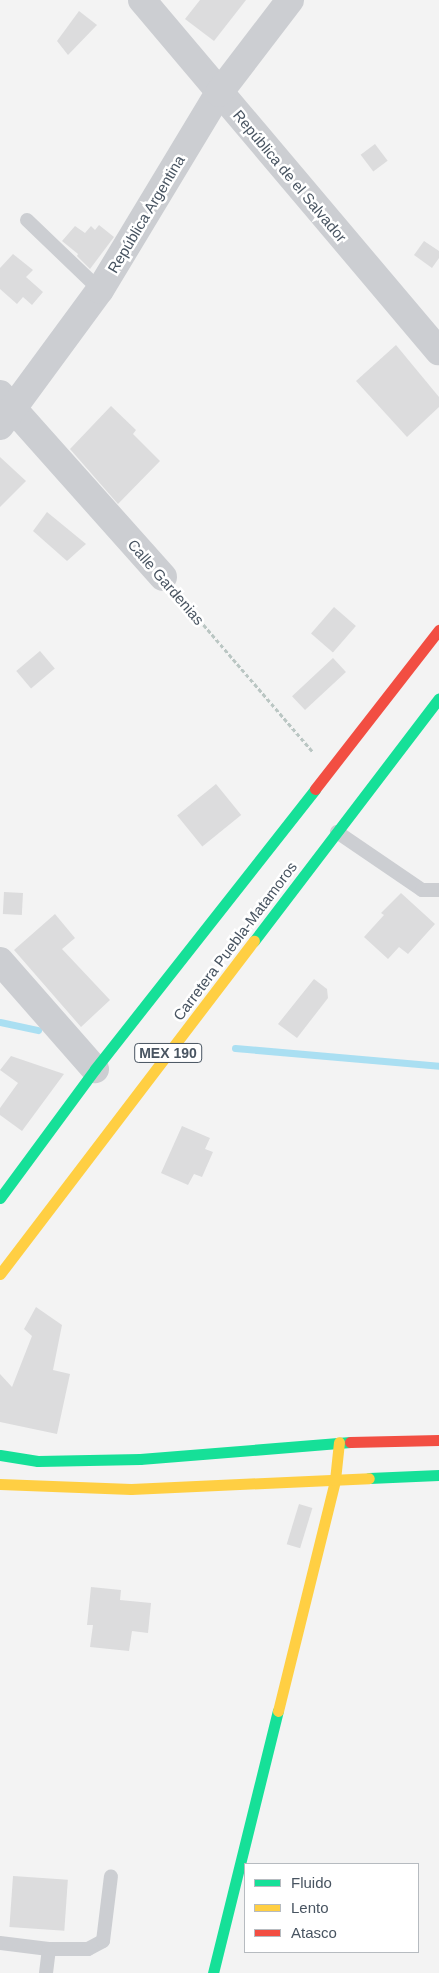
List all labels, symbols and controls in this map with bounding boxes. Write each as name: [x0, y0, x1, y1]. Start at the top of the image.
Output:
street label: República de el Salvador: [230, 106, 350, 246]
street label: República Argentina: [103, 151, 189, 277]
street label: Calle Gardenias: [124, 536, 208, 628]
street label: Carretera Puebla-Matamoros: [169, 858, 301, 1024]
road number: MEX 190: [133, 1042, 203, 1064]
legend: [244, 1863, 419, 1953]
text: Fluido: [291, 1874, 332, 1891]
text: Lento: [291, 1899, 329, 1916]
text: Atasco: [291, 1924, 337, 1941]

